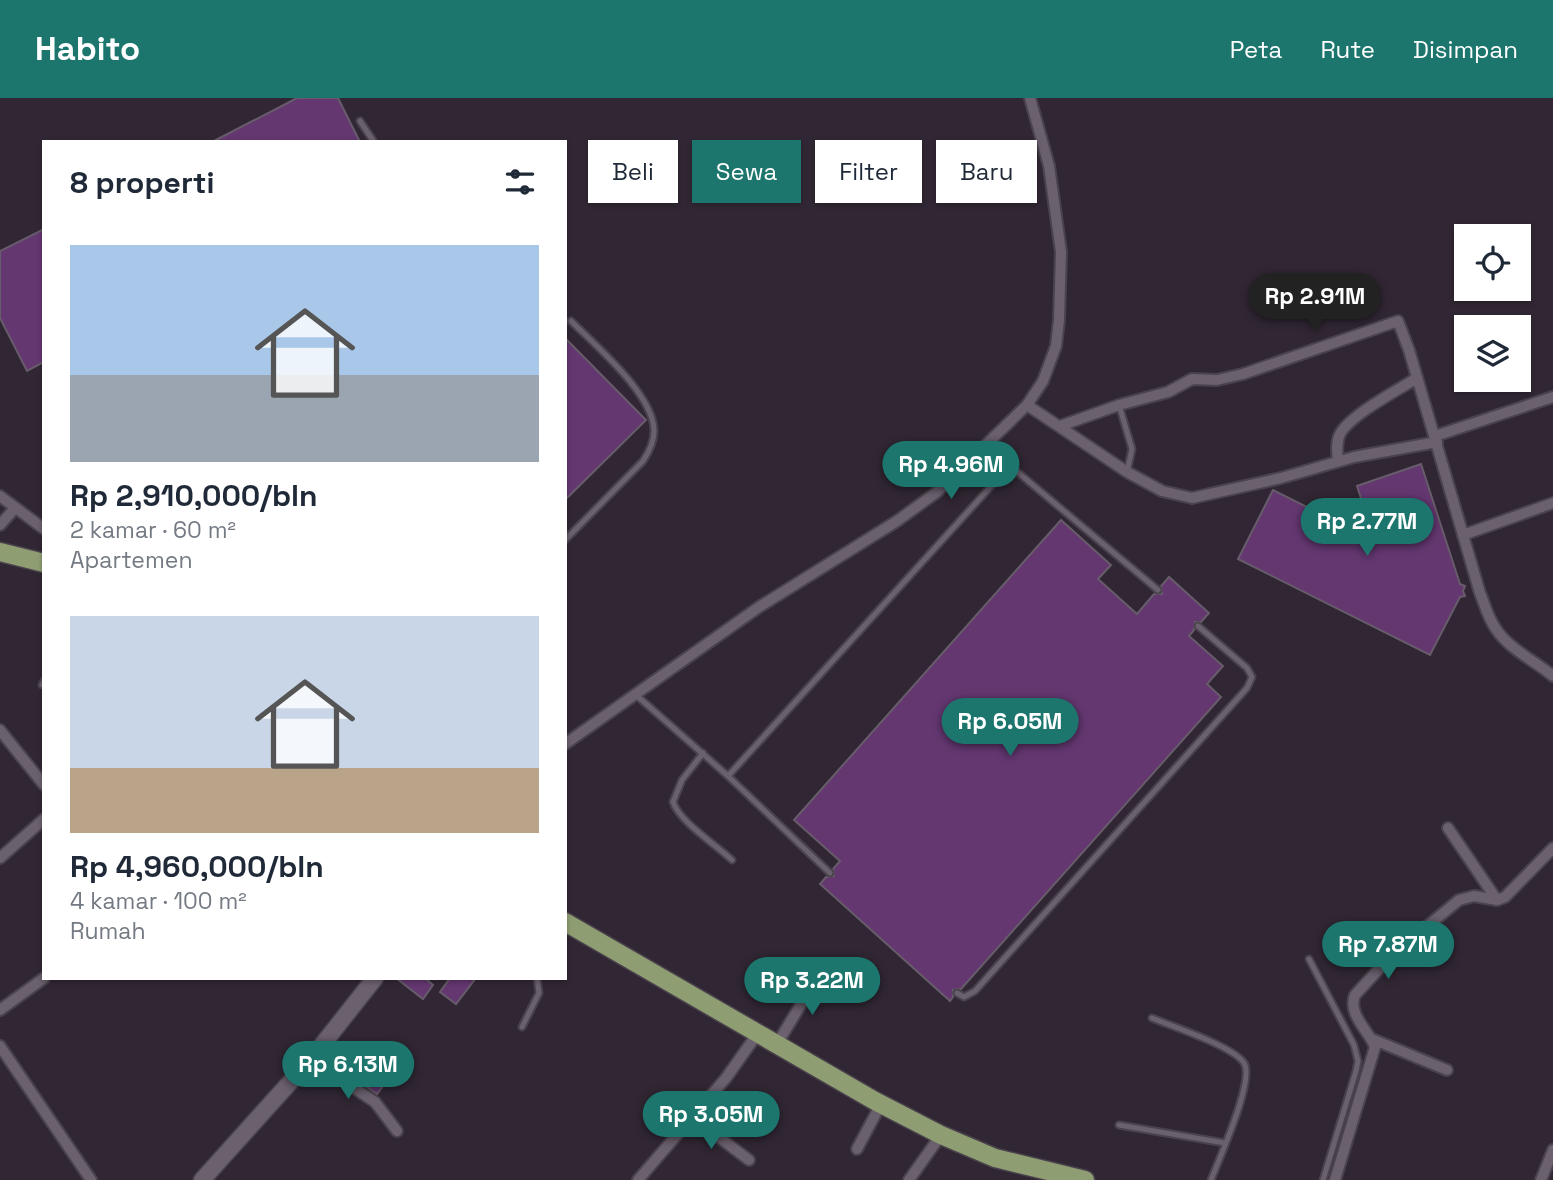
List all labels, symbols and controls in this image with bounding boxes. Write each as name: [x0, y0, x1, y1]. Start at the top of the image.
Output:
text: Habito: [35, 28, 140, 70]
text: Peta: [1230, 34, 1282, 65]
text: Rute: [1320, 34, 1375, 65]
text: Disimpan: [1413, 34, 1518, 65]
chip: Beli: [588, 140, 678, 203]
chip: Sewa: [692, 140, 801, 203]
chip: Filter: [815, 140, 922, 203]
chip: Baru: [936, 140, 1037, 203]
text: 8 properti: [70, 163, 214, 202]
icon: filters: [501, 163, 539, 201]
map controls: [1454, 224, 1531, 392]
button: locate: [1454, 224, 1531, 301]
pin: Rp 2.91M: [1243, 274, 1387, 333]
text: Rp 2.91M: [1265, 281, 1365, 311]
icon: home: [242, 290, 368, 416]
button: layers: [1454, 315, 1531, 392]
pin: Rp 4.96M: [879, 442, 1023, 501]
text: Rp 4.96M: [898, 449, 1004, 479]
text: Rp 2,910,000/bln: [70, 476, 318, 515]
pin: Rp 2.77M: [1295, 498, 1439, 558]
text: Rp 2.77M: [1317, 506, 1417, 536]
text: 2 kamar · 60 m²: [70, 515, 236, 545]
text: Apartemen: [70, 545, 192, 575]
icon: home: [242, 661, 368, 787]
pin: Rp 6.05M: [938, 698, 1082, 758]
text: Rp 6.05M: [958, 706, 1062, 736]
text: Rp 4,960,000/bln: [70, 847, 324, 886]
text: 4 kamar · 100 m²: [70, 886, 247, 916]
text: Rumah: [70, 916, 146, 946]
pin: Rp 7.87M: [1316, 922, 1460, 981]
text: Rp 7.87M: [1338, 929, 1438, 959]
pin: Rp 3.22M: [740, 958, 884, 1017]
text: Rp 3.22M: [760, 965, 864, 995]
pin: Rp 6.13M: [276, 1042, 420, 1101]
text: Rp 6.13M: [298, 1049, 398, 1079]
pin: Rp 3.05M: [639, 1091, 783, 1151]
text: Rp 3.05M: [659, 1099, 763, 1129]

